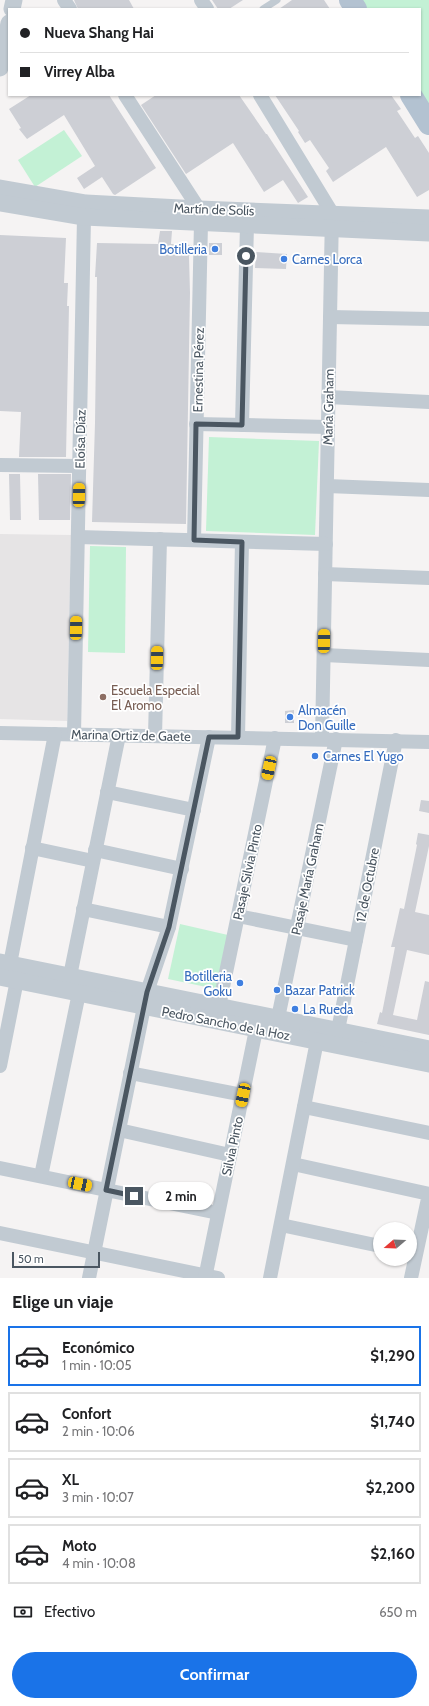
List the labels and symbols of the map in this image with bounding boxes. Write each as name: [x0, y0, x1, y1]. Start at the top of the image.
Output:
street label: Martín de Solís: [173, 200, 255, 218]
place label: Botilleria: [159, 241, 208, 257]
marker: Botilleria: [210, 244, 220, 254]
route start: [237, 247, 255, 265]
place label: Carnes Lorca: [292, 251, 363, 267]
marker: Carnes Lorca: [279, 254, 289, 264]
street label: Ernestina Pérez: [189, 328, 207, 412]
street label: María Graham: [319, 369, 337, 445]
street label: Eloísa Díaz: [71, 409, 89, 469]
car: [73, 483, 85, 507]
car: [70, 616, 82, 640]
car: [318, 629, 330, 653]
car: [151, 646, 163, 670]
place label: Escuela Especial El Aromo: [111, 682, 200, 713]
marker: Escuela Especial El Aromo: [98, 692, 108, 702]
place label: Almacén Don Guille: [298, 702, 356, 733]
marker: Almacén Don Guille: [285, 712, 295, 722]
street label: Marina Ortiz de Gaete: [71, 726, 191, 744]
place label: Carnes El Yugo: [323, 748, 404, 764]
marker: Carnes El Yugo: [310, 751, 320, 761]
car: [261, 755, 277, 781]
street label: Pasaje María Graham: [287, 822, 328, 937]
street label: Pasaje Silvia Pinto: [229, 823, 266, 922]
street label: 12 de Octubre: [352, 846, 382, 924]
place label: Botilleria Goku: [184, 968, 233, 999]
marker: Botilleria Goku: [235, 978, 245, 988]
place label: Bazar Patrick: [285, 982, 355, 998]
marker: Bazar Patrick: [272, 985, 282, 995]
place label: La Rueda: [303, 1001, 354, 1017]
street label: Pedro Sancho de la Hoz: [160, 1003, 292, 1043]
marker: La Rueda: [290, 1004, 300, 1014]
car: [235, 1082, 251, 1108]
street label: Silvia Pinto: [218, 1115, 246, 1177]
car: [67, 1176, 93, 1192]
callout: 2 min: [148, 1182, 214, 1210]
route end: [125, 1187, 143, 1205]
north arrow: [373, 1222, 417, 1266]
scale bar: [12, 1250, 100, 1269]

